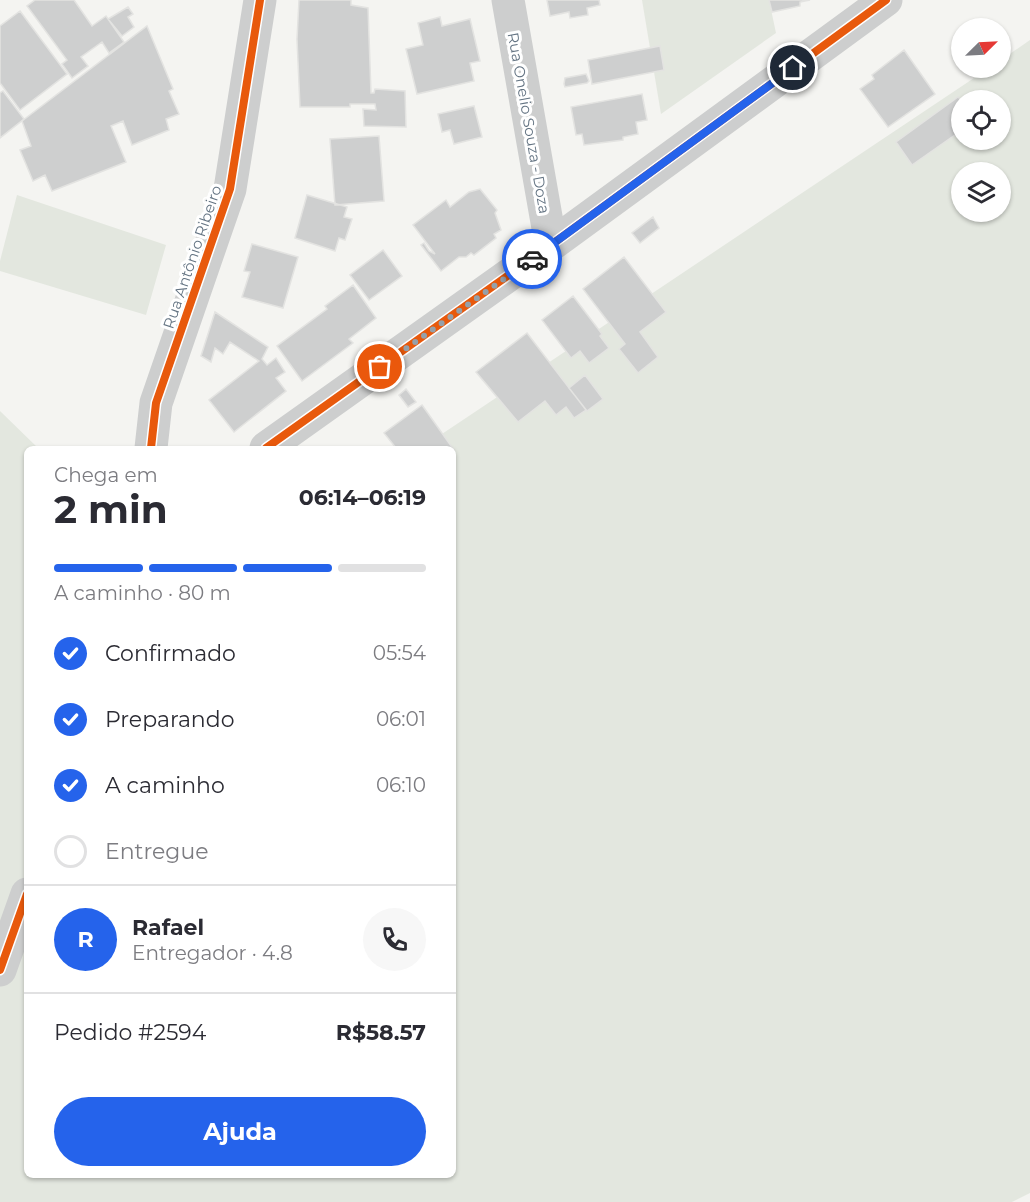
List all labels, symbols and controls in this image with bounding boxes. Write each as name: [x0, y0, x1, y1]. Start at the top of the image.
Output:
north arrow: [951, 18, 1011, 78]
map controls: [951, 18, 1011, 222]
street label: Rua Onelio Souza - Doza: [504, 31, 554, 215]
pin: [767, 42, 818, 93]
icon: home: [776, 51, 809, 84]
button: locate: [951, 90, 1011, 150]
button: layers: [951, 162, 1011, 222]
street label: Rua Antônio Ribeiro: [158, 183, 226, 331]
courier: [502, 229, 562, 289]
icon: car: [516, 243, 549, 276]
pin: [354, 341, 405, 392]
icon: bag: [363, 350, 396, 383]
text: Chega em: [54, 463, 158, 487]
text: 06:14–06:19: [299, 484, 426, 511]
text: 2 min: [54, 485, 168, 533]
text: A caminho · 80 m: [54, 581, 231, 605]
icon: check: [54, 637, 87, 670]
text: Confirmado: [105, 640, 236, 667]
text: 05:54: [373, 641, 426, 665]
icon: check: [54, 703, 87, 736]
text: Preparando: [105, 706, 234, 733]
text: 06:01: [376, 707, 426, 731]
icon: check: [54, 769, 87, 802]
text: A caminho: [105, 772, 225, 799]
text: 06:10: [376, 773, 426, 797]
text: Entregue: [105, 838, 209, 865]
button: phone: [363, 908, 426, 971]
text: Rafael: [132, 914, 204, 941]
text: R: [77, 926, 94, 953]
text: Entregador · 4.8: [132, 941, 293, 965]
text: Pedido #2594: [54, 1019, 206, 1046]
text: R$58.57: [336, 1019, 426, 1046]
button: Ajuda: [54, 1097, 426, 1166]

